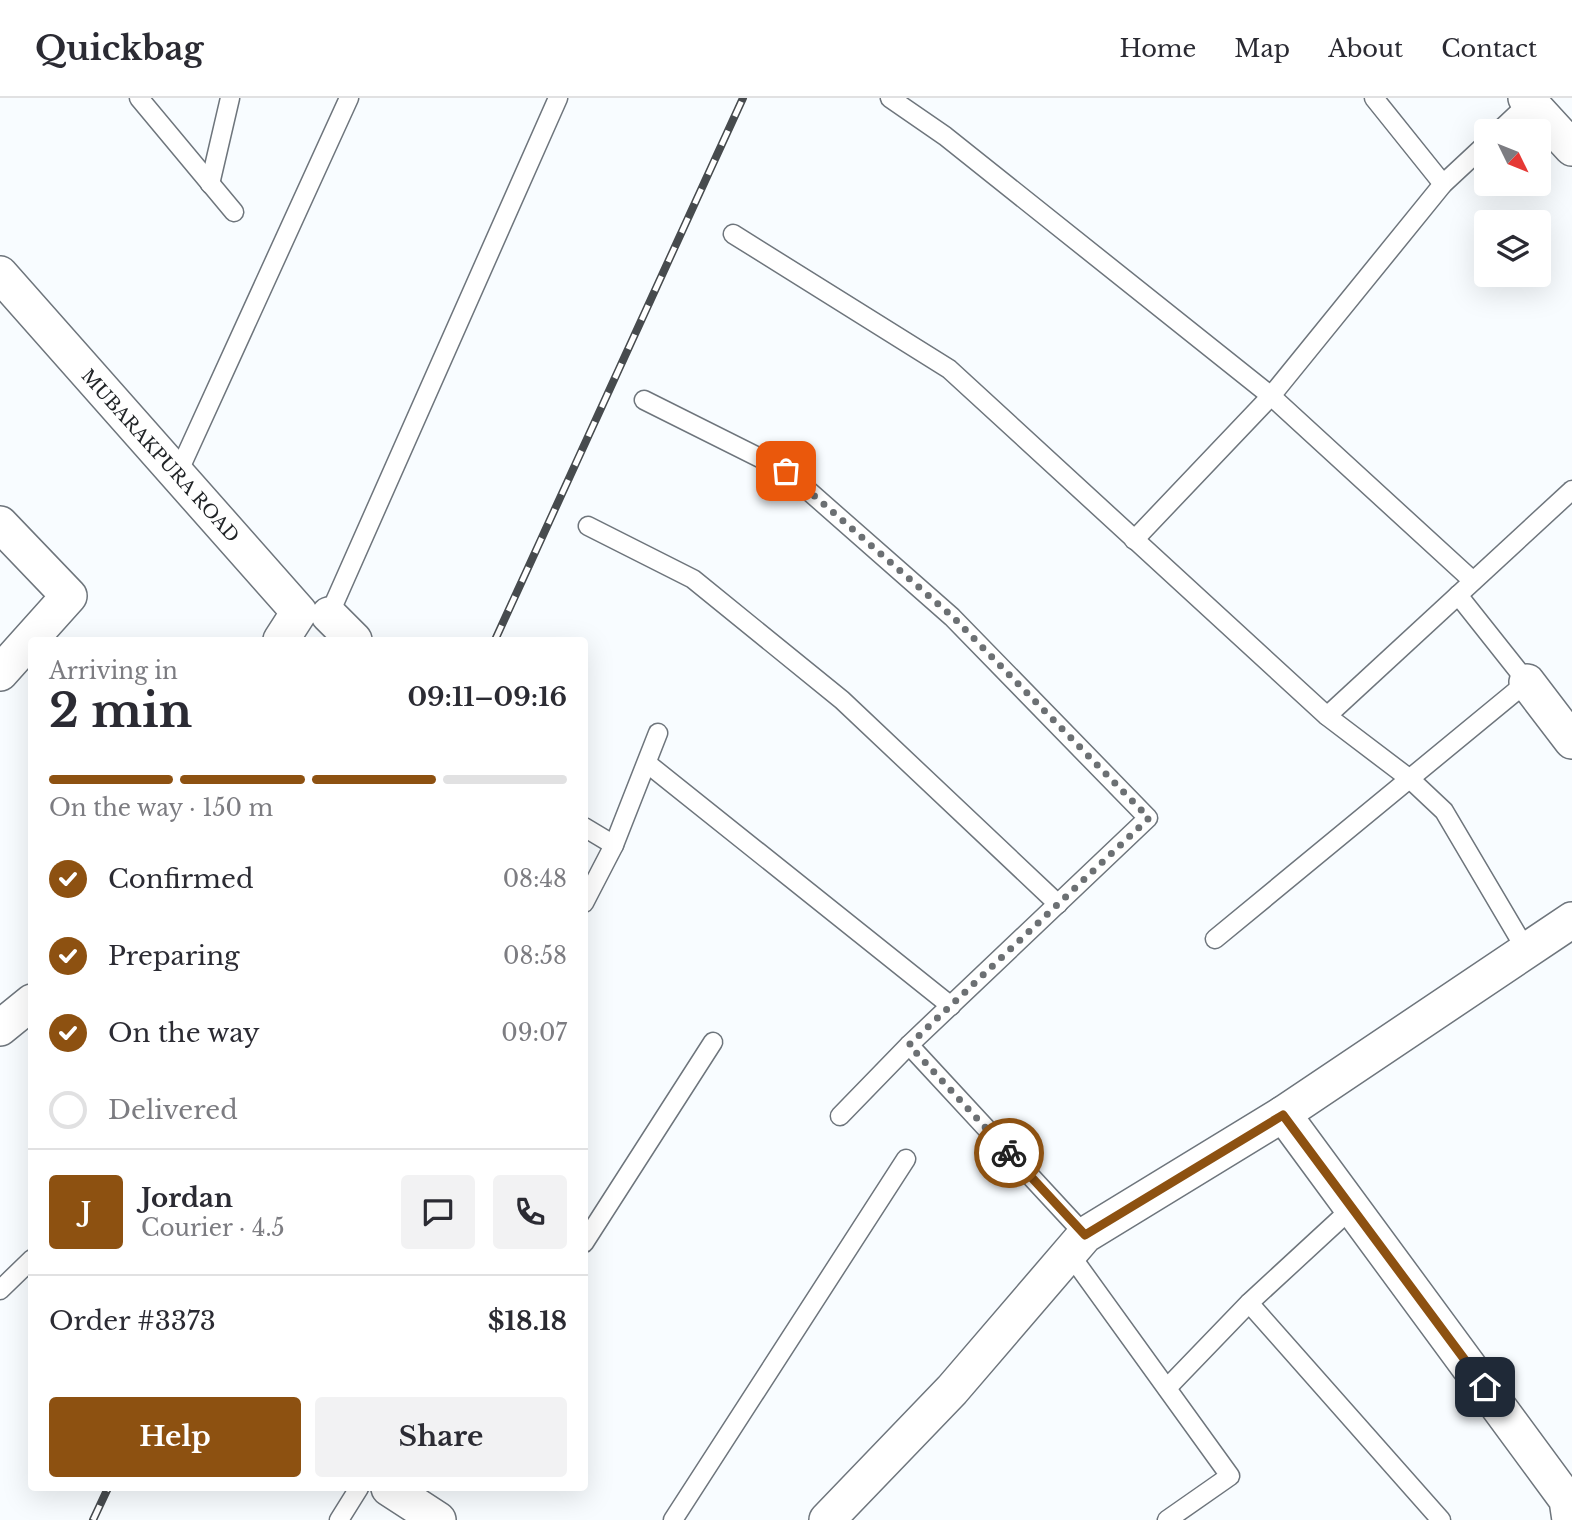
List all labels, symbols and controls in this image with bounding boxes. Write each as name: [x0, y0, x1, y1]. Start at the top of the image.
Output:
text: Quickbag: [35, 28, 203, 69]
text: Home: [1120, 34, 1196, 63]
text: Map: [1234, 34, 1290, 63]
text: About: [1328, 34, 1403, 63]
text: Contact: [1441, 34, 1537, 63]
north arrow: [1474, 119, 1550, 196]
map controls: [1474, 119, 1551, 287]
button: layers: [1474, 210, 1551, 287]
street label: MUBARAKPURA ROAD: [76, 365, 244, 547]
pin: [756, 441, 816, 501]
icon: bag: [767, 452, 805, 490]
text: Arriving in: [49, 657, 178, 685]
text: 09:11–09:16: [407, 681, 567, 713]
text: 2 min: [49, 682, 192, 739]
text: On the way · 150 m: [49, 794, 273, 822]
icon: check: [49, 860, 87, 898]
text: Confirmed: [108, 863, 253, 895]
text: 08:48: [503, 865, 567, 893]
icon: check: [49, 937, 87, 975]
text: Preparing: [108, 940, 240, 972]
text: 08:58: [503, 942, 567, 970]
icon: check: [49, 1014, 87, 1052]
text: On the way: [108, 1017, 260, 1049]
text: 09:07: [501, 1019, 567, 1047]
text: Delivered: [108, 1094, 238, 1126]
courier: [974, 1118, 1044, 1188]
icon: bike: [990, 1134, 1028, 1172]
button: chat: [401, 1175, 475, 1249]
button: phone: [493, 1175, 567, 1249]
text: Jordan: [141, 1182, 233, 1214]
text: J: [81, 1196, 91, 1228]
text: Courier · 4.5: [141, 1214, 285, 1242]
text: Order #3373: [49, 1305, 216, 1337]
text: $18.18: [488, 1305, 567, 1337]
pin: [1455, 1357, 1515, 1417]
icon: home: [1466, 1368, 1504, 1406]
button: Help: [49, 1397, 301, 1477]
button: Share: [315, 1397, 567, 1477]

